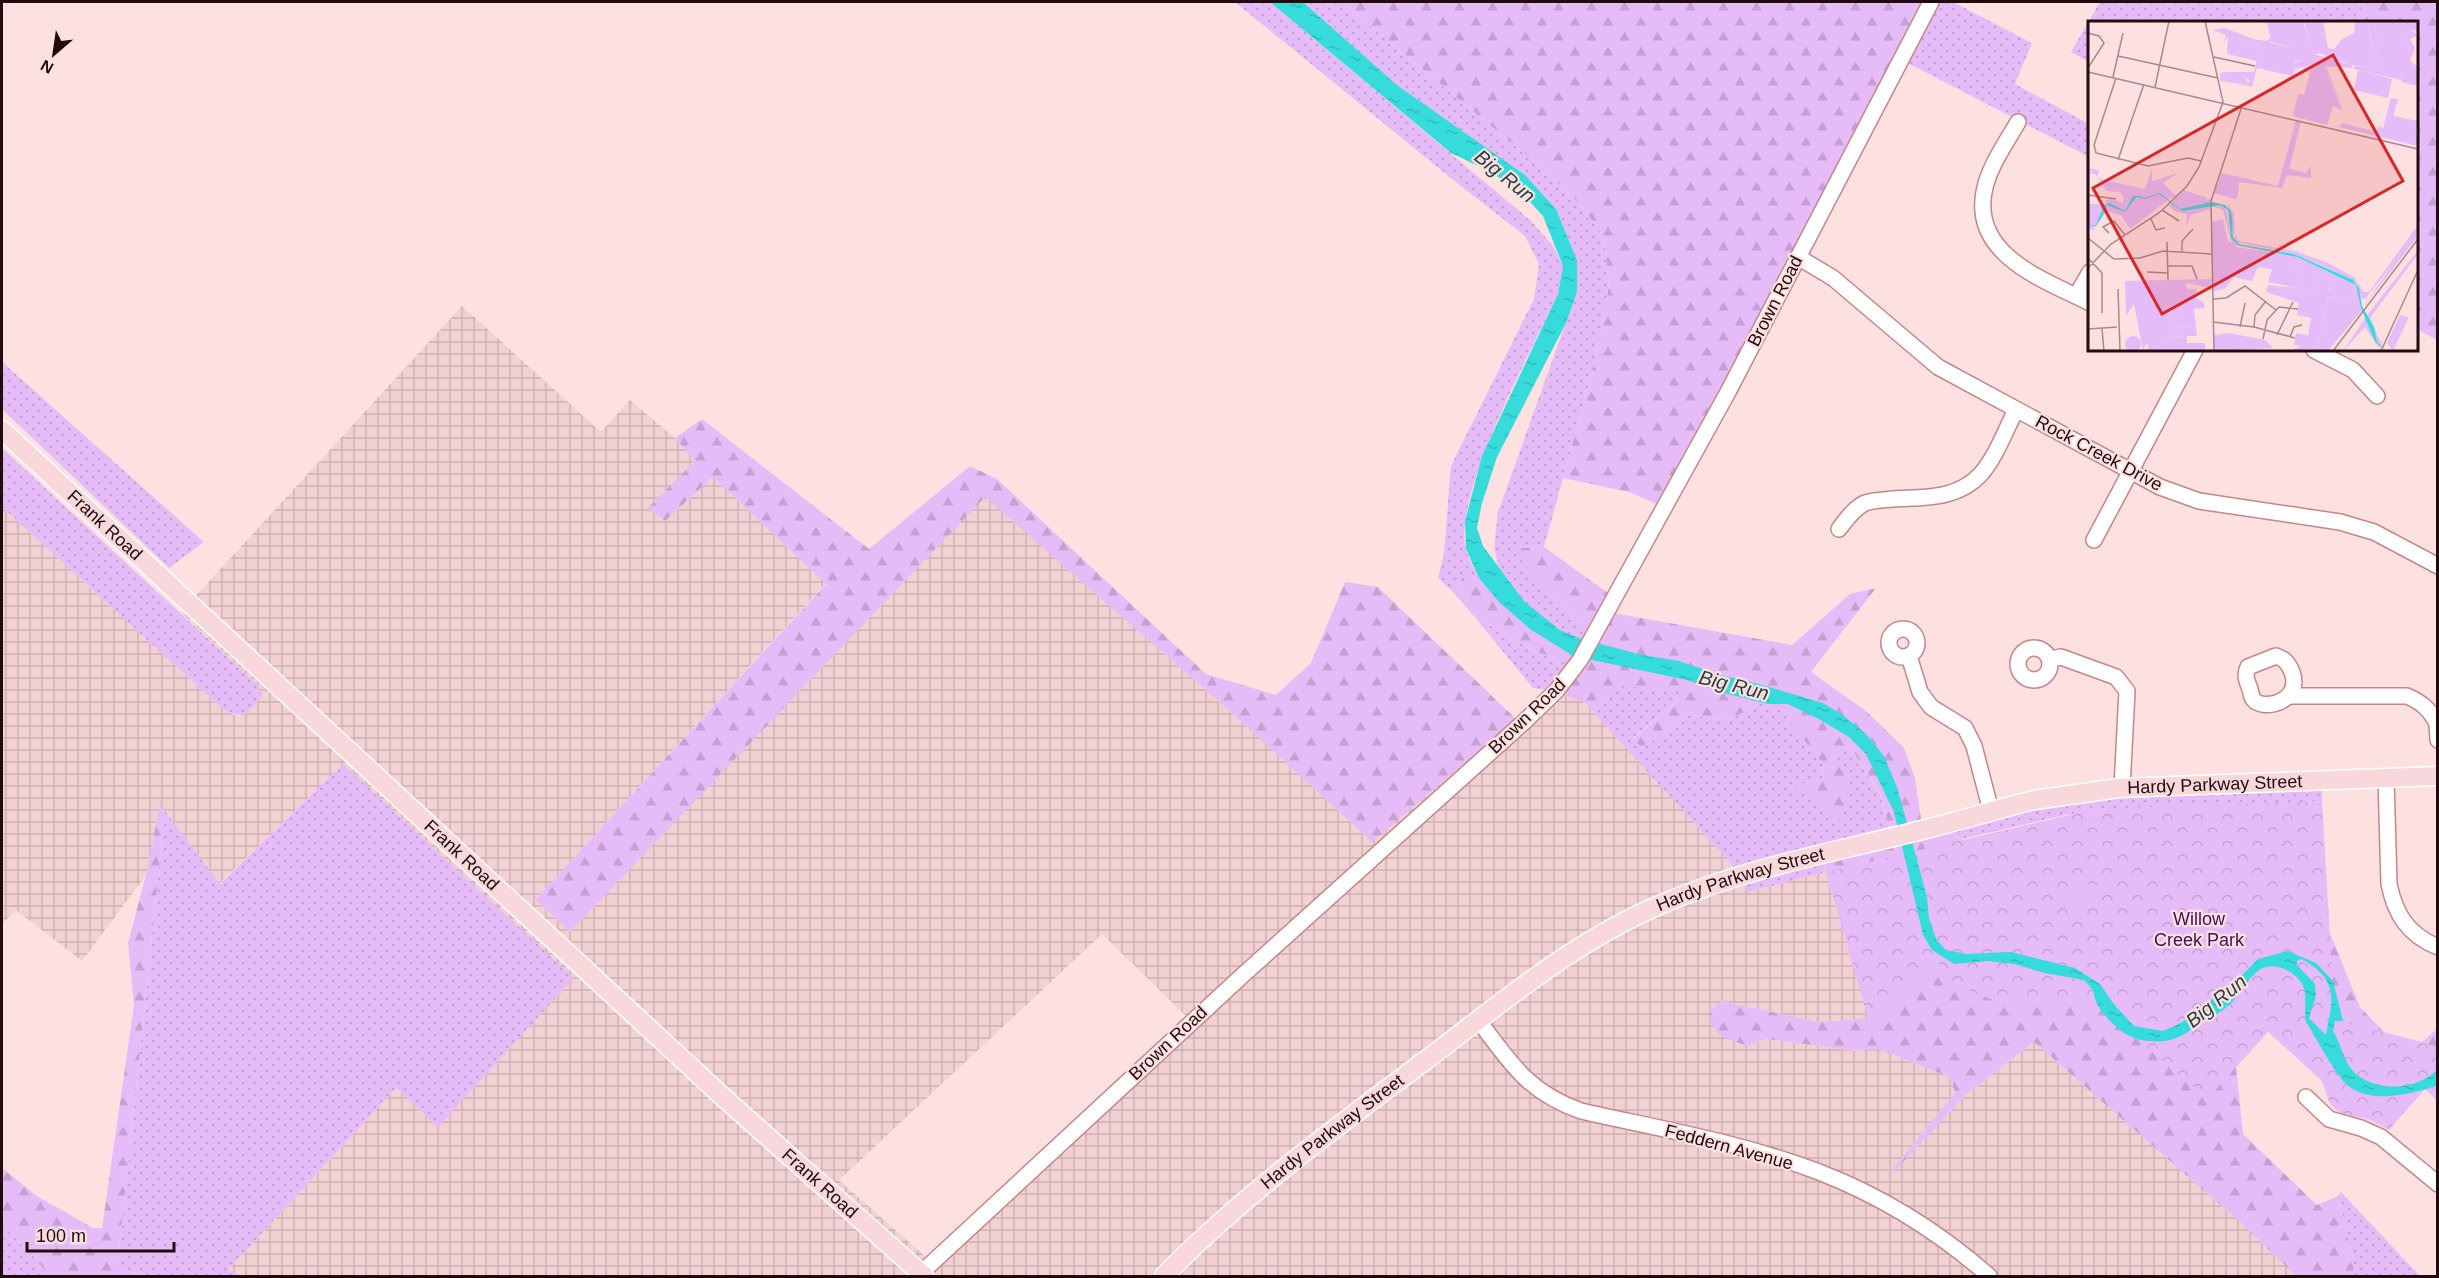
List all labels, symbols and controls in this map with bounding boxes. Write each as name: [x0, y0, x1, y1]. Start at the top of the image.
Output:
inset map: [2088, 21, 2418, 351]
north arrow: [24, 24, 84, 84]
text: N: [38, 56, 56, 77]
water label: Big Run: [1470, 145, 1540, 207]
street label: Brown Road: [1744, 252, 1806, 350]
street label: Rock Creek Drive: [2032, 411, 2166, 495]
street label: Frank Road: [63, 486, 146, 564]
water label: Big Run: [1697, 666, 1771, 704]
street label: Brown Road: [1484, 674, 1570, 758]
street label: Hardy Parkway Street: [2127, 771, 2303, 798]
street label: Frank Road: [420, 816, 503, 894]
street label: Hardy Parkway Street: [1653, 844, 1826, 915]
park label: Willow Creek Park: [2154, 909, 2245, 950]
water label: Big Run: [2181, 970, 2251, 1032]
street label: Brown Road: [1125, 1002, 1211, 1084]
street label: Hardy Parkway Street: [1257, 1070, 1408, 1193]
street label: Feddern Avenue: [1663, 1120, 1795, 1174]
street label: Frank Road: [778, 1145, 862, 1222]
scale bar: [27, 1215, 174, 1253]
text: 100 m: [36, 1226, 86, 1246]

